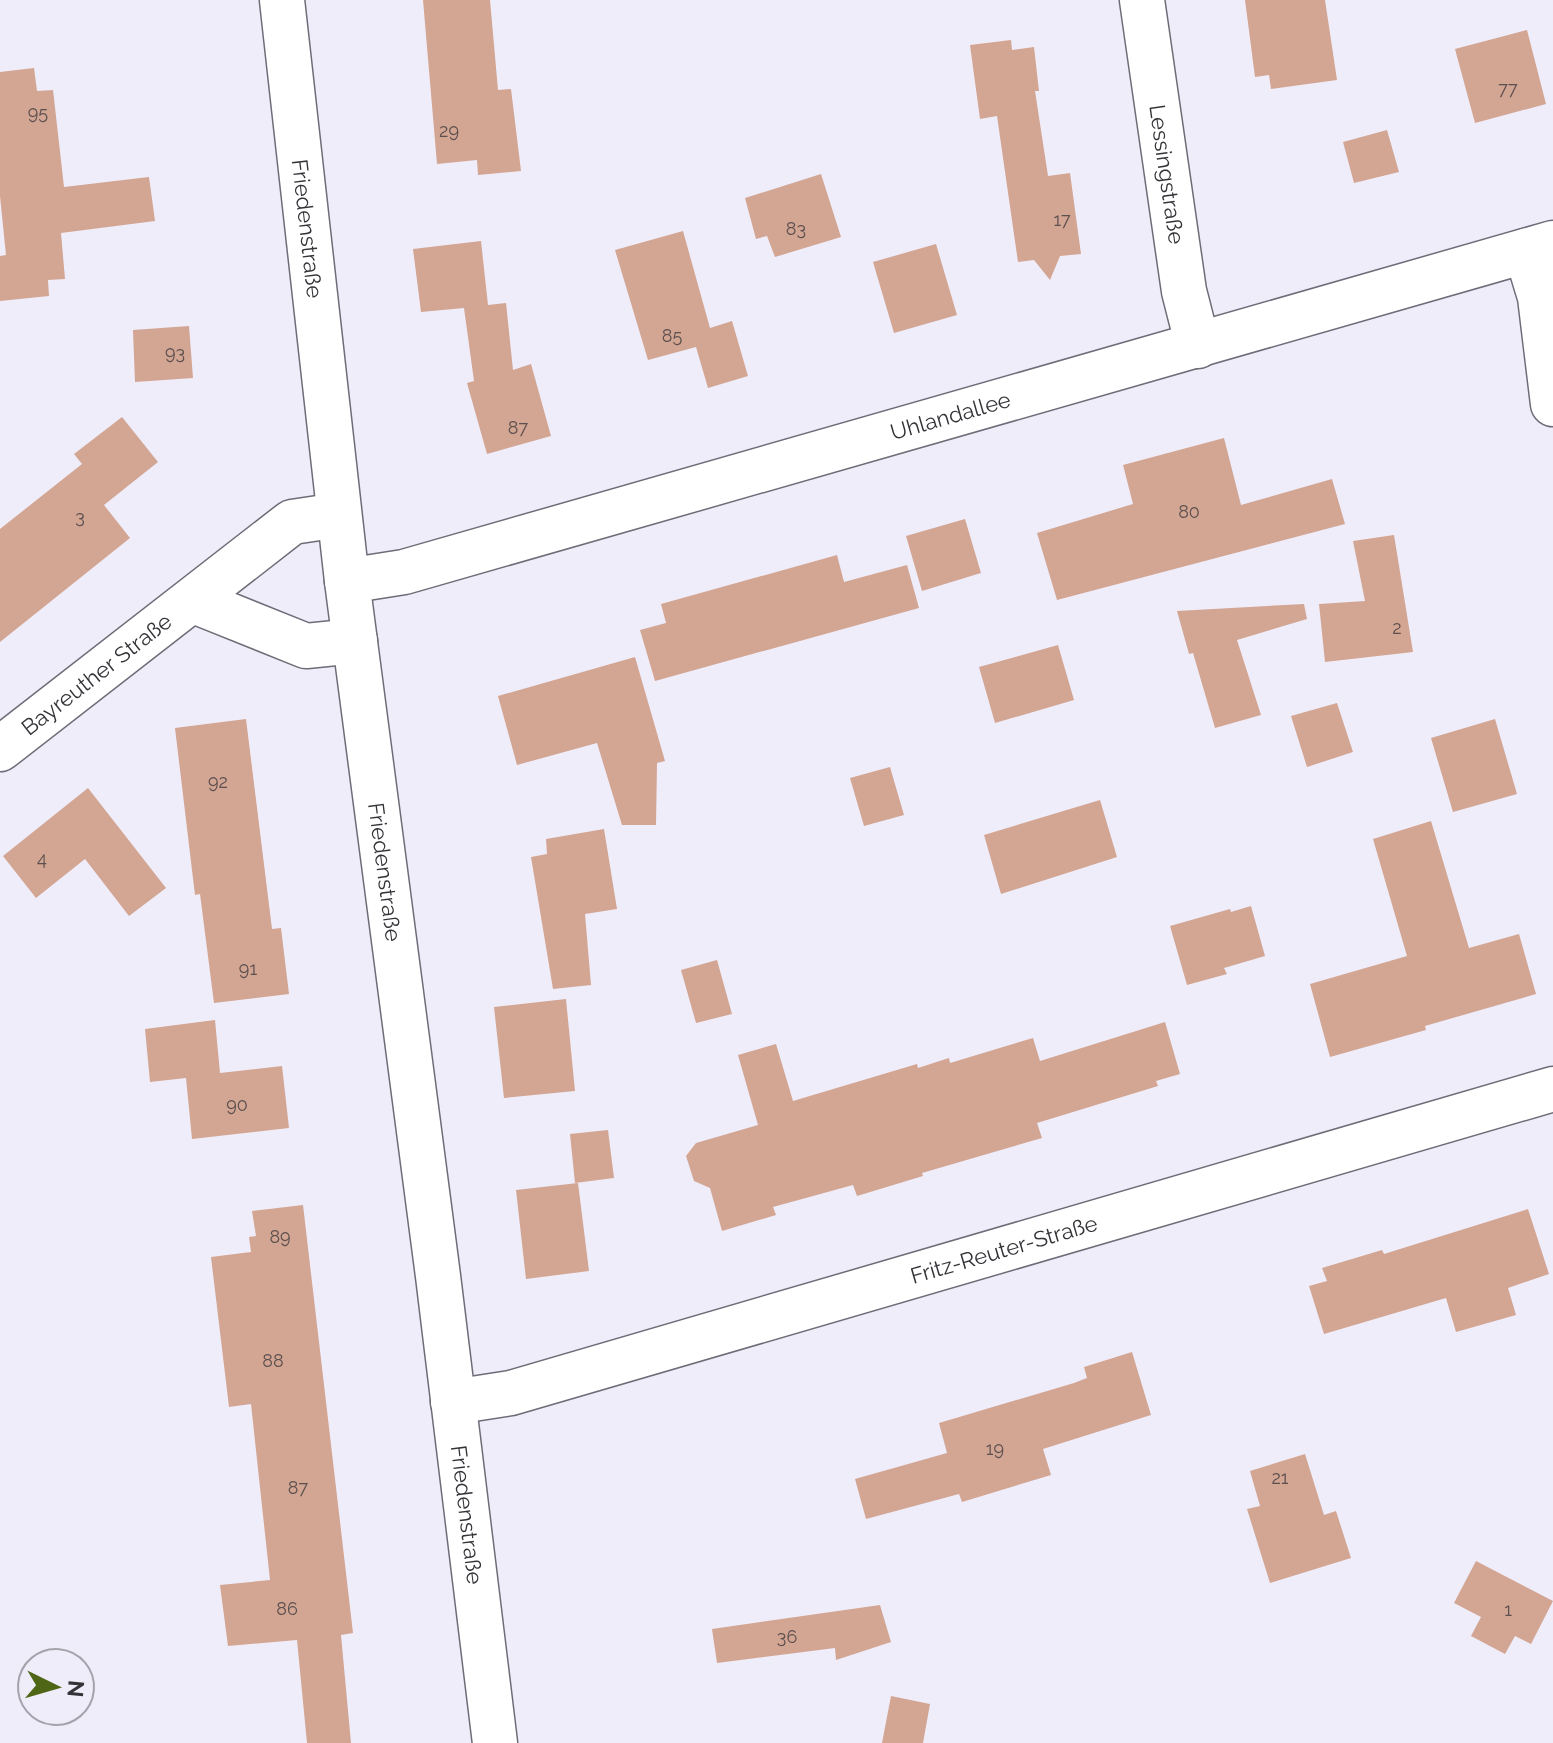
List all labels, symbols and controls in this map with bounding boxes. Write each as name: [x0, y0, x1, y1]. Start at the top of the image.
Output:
house number: 77: [1498, 78, 1518, 99]
house number: 95: [28, 102, 48, 123]
street label: Lessingstraße: [1144, 103, 1190, 246]
house number: 29: [439, 120, 459, 141]
street label: Friedenstraße: [287, 158, 328, 300]
house number: 17: [1053, 209, 1071, 230]
house number: 83: [786, 218, 806, 239]
house number: 85: [662, 325, 682, 346]
house number: 93: [165, 342, 185, 363]
street label: Uhlandallee: [887, 386, 1013, 445]
house number: 87: [508, 417, 529, 438]
house number: 80: [1178, 501, 1200, 522]
house number: 3: [75, 506, 85, 527]
street label: Bayreuther Straße: [16, 608, 177, 741]
house number: 2: [1392, 617, 1402, 638]
house number: 92: [208, 771, 228, 792]
street label: Friedenstraße: [363, 801, 407, 943]
house number: 4: [37, 848, 47, 869]
house number: 91: [239, 958, 257, 979]
house number: 90: [226, 1094, 248, 1115]
street label: Fritz-Reuter-Straße: [907, 1210, 1100, 1289]
house number: 89: [269, 1226, 291, 1247]
house number: 88: [262, 1350, 284, 1371]
house number: 19: [986, 1438, 1004, 1459]
street label: Friedenstraße: [446, 1444, 489, 1586]
house number: 21: [1271, 1467, 1289, 1488]
house number: 87: [288, 1477, 309, 1498]
house number: 86: [276, 1598, 298, 1619]
house number: 1: [1504, 1599, 1512, 1620]
house number: 36: [777, 1626, 797, 1647]
north arrow: [16, 1647, 96, 1727]
text: N: [62, 1679, 90, 1698]

